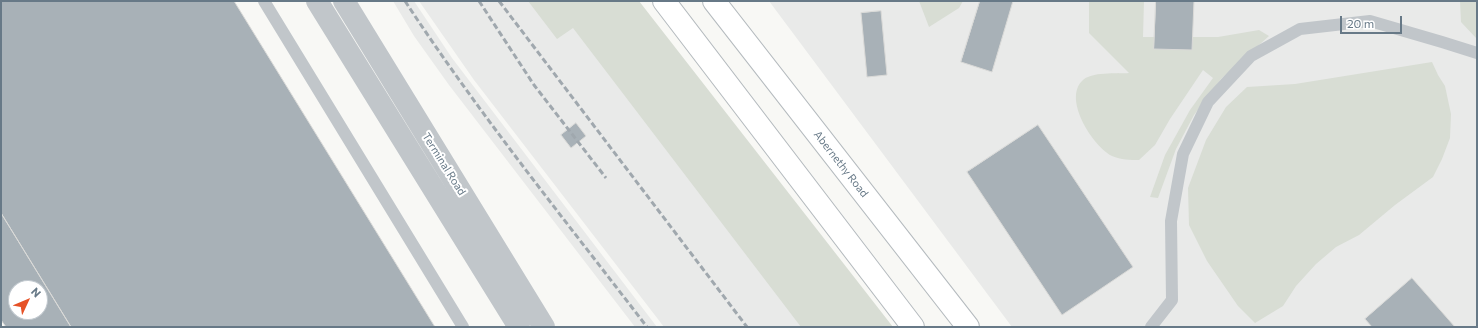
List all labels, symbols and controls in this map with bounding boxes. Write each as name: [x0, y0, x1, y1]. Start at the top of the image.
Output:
scale bar: [1342, 8, 1404, 34]
text: 20 m: [1347, 16, 1374, 30]
street label: Abernethy Road: [811, 128, 871, 200]
street label: Terminal Road: [419, 130, 469, 198]
north arrow: [8, 280, 48, 320]
text: N: [29, 285, 44, 299]

